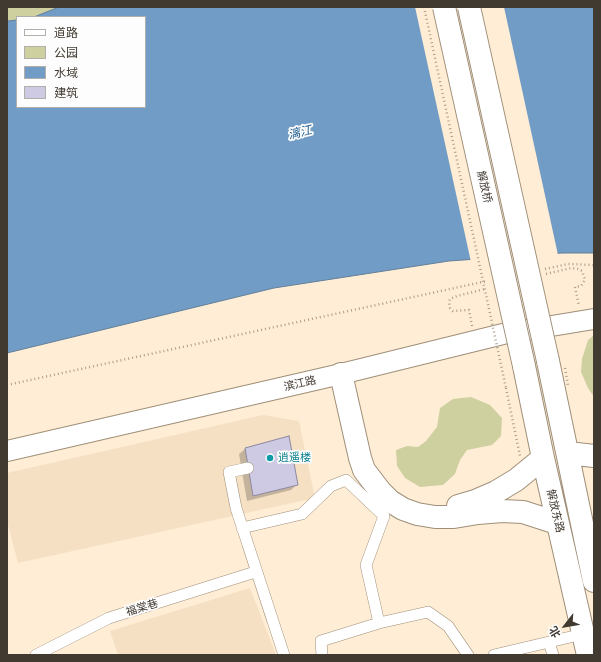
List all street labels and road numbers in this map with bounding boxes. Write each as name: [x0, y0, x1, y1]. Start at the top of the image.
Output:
street label: 解放桥: [474, 169, 494, 205]
street label: 滨江路: [282, 374, 318, 394]
street label: 解放东路: [544, 488, 566, 534]
street label: 福棠巷: [124, 597, 160, 619]

